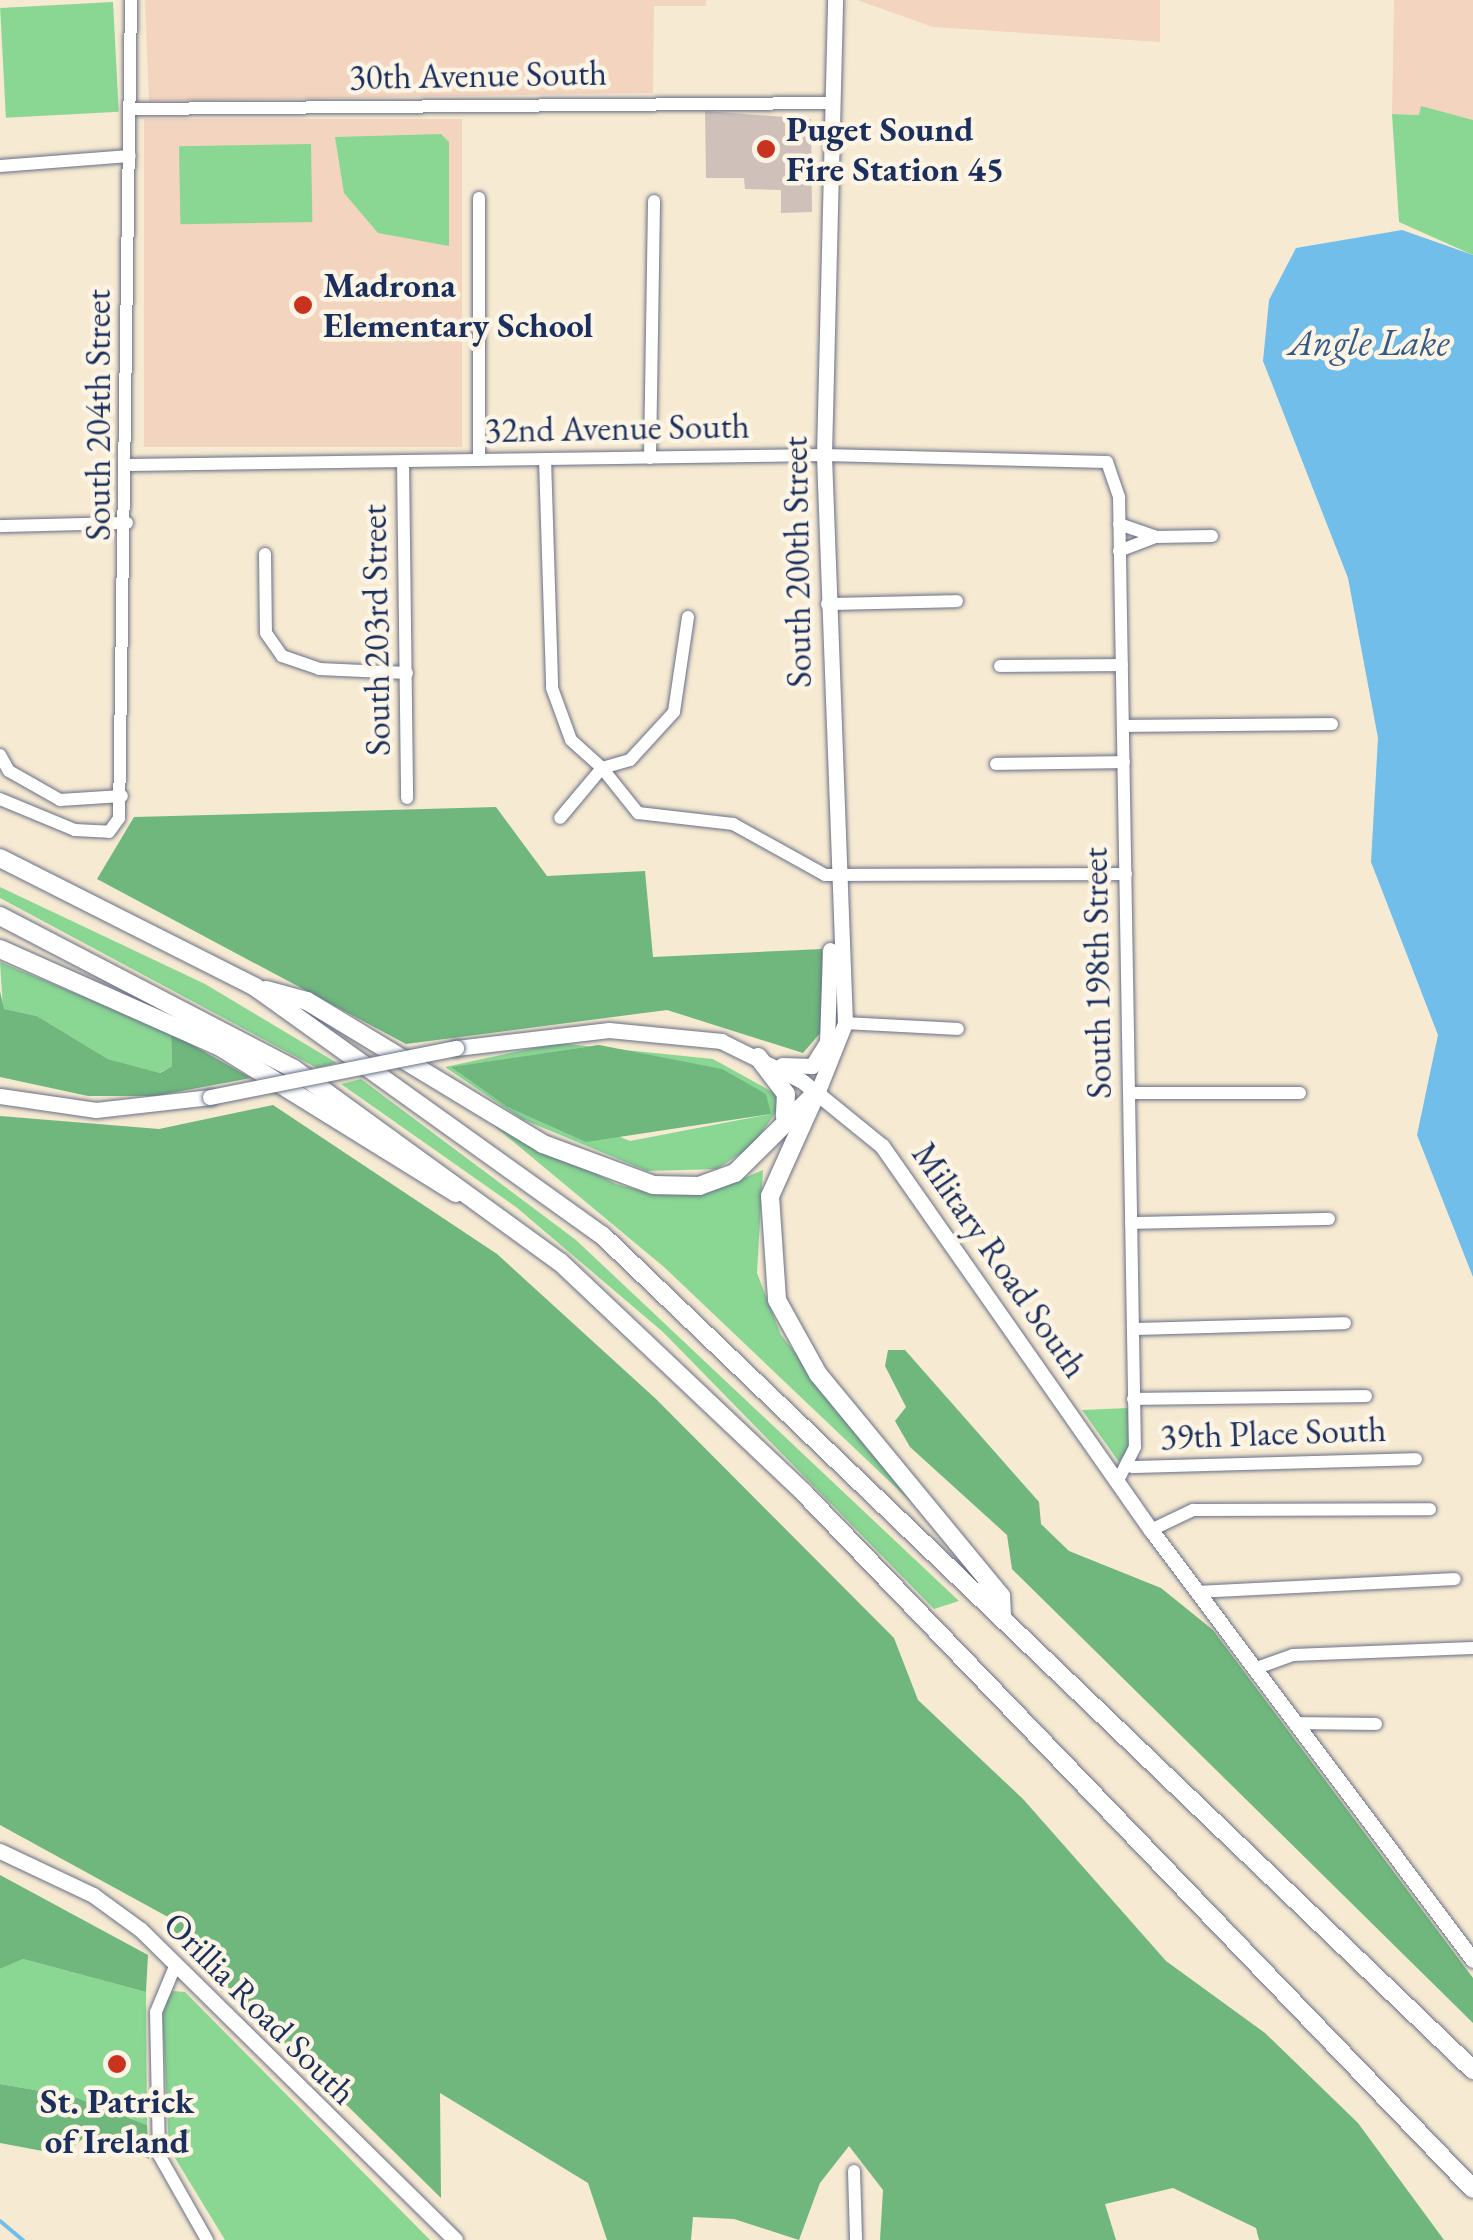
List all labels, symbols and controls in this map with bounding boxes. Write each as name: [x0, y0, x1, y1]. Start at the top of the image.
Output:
street label: 30th Avenue South: [349, 52, 607, 98]
place label: Puget Sound Fire Station 45: [786, 108, 1004, 190]
marker: Puget Sound Fire Station 45: [755, 138, 777, 160]
place label: Madrona Elementary School: [323, 264, 593, 346]
street label: South 204th Street: [77, 289, 119, 541]
marker: Madrona Elementary School: [292, 294, 314, 316]
water label: Angle Lake: [1289, 319, 1449, 365]
street label: 32nd Avenue South: [484, 405, 750, 451]
street label: South 200th Street: [774, 436, 820, 688]
street label: South 203rd Street: [353, 504, 399, 756]
street label: South 198th Street: [1074, 847, 1120, 1099]
street label: Military Road South: [903, 1134, 1097, 1386]
street label: 39th Place South: [1159, 1408, 1387, 1458]
street label: Orillia Road South: [155, 1903, 365, 2113]
marker: St. Patrick of Ireland: [106, 2053, 128, 2075]
place label: St. Patrick of Ireland: [40, 2080, 194, 2162]

